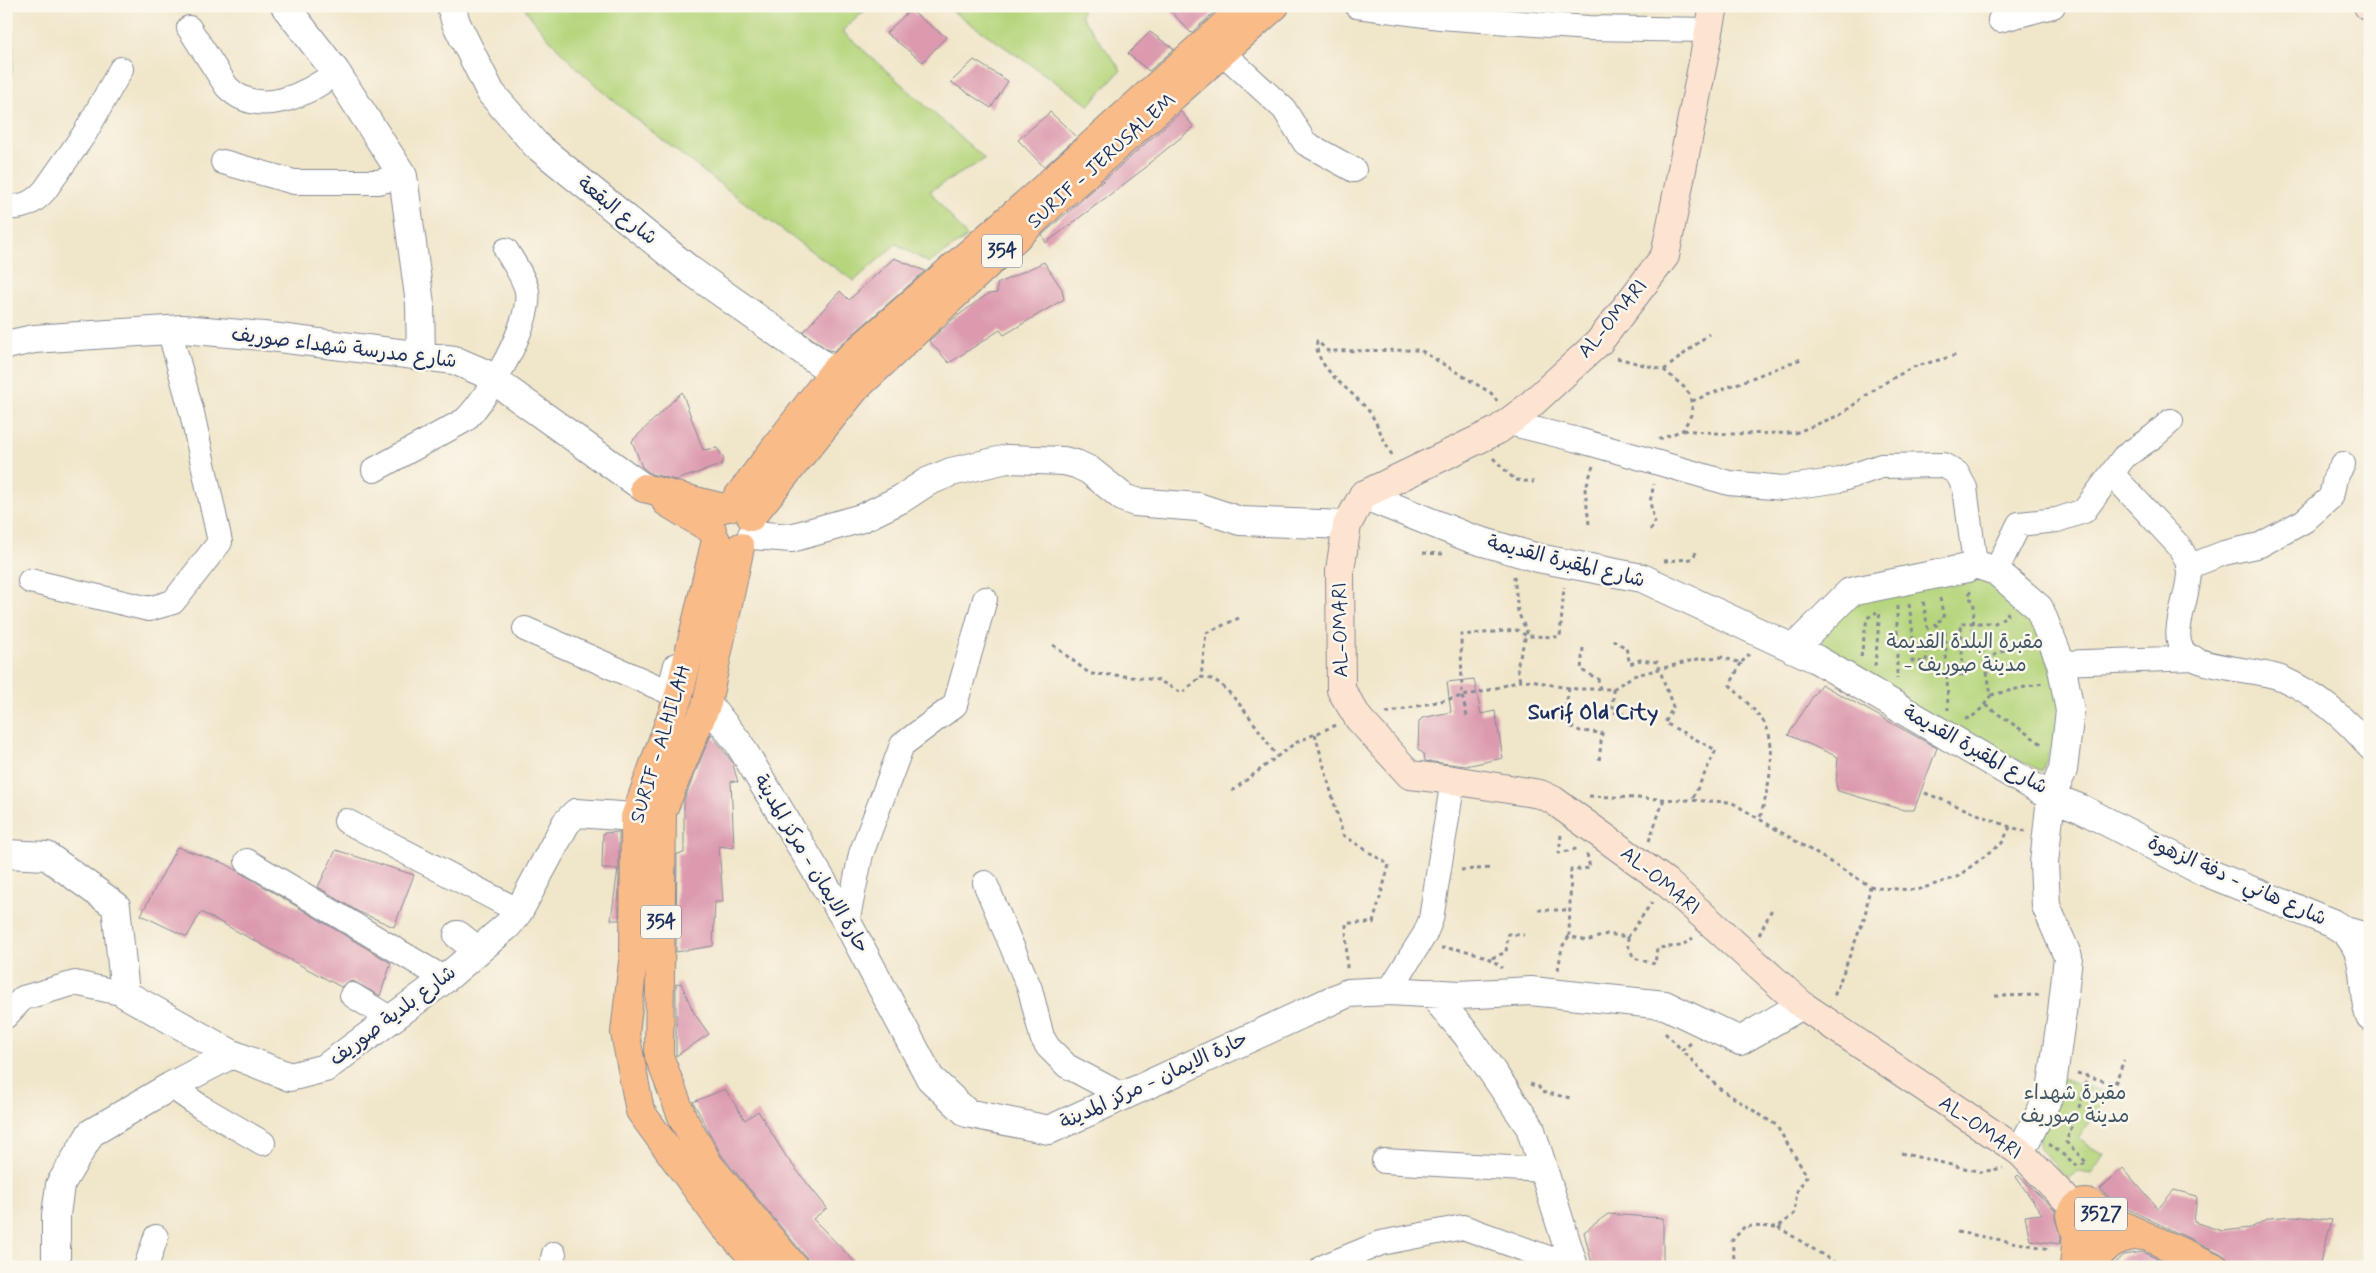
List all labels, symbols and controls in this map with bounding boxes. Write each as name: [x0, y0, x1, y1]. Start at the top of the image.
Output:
street label: SURIF - JERUSALEM: [1022, 87, 1182, 235]
street label: شارع البقعة: [571, 170, 663, 252]
road number: 354: [982, 235, 1022, 268]
street label: AL-OMARI: [1572, 274, 1654, 364]
street label: شارع مدرسة شهداء صوريف: [230, 321, 458, 375]
street label: شارع المقبرة القديمة: [1484, 529, 1648, 595]
street label: AL-OMARI: [1327, 582, 1355, 678]
park label: مقبرة البلدة القديمة - مدينة صوريف: [1887, 629, 2043, 679]
street label: SURIF - ALHILAH: [624, 662, 698, 826]
district label: Surif Old City: [1528, 699, 1658, 727]
street label: شارع المقبرة القديمة: [1898, 699, 2052, 801]
street label: حارة الايمان - مركز المدينة: [747, 769, 875, 959]
street label: شارع هاني - دفة الزهوة: [2142, 829, 2331, 935]
street label: AL-OMARI: [1614, 841, 1706, 921]
road number: 354: [641, 906, 681, 939]
street label: شارع بلدية صوريف: [324, 959, 462, 1073]
street label: حارة الايمان - مركز المدينة: [1056, 1026, 1252, 1136]
park label: مقبرة شهداء مدينة صوريف: [2021, 1080, 2129, 1130]
street label: AL-OMARI: [1933, 1090, 2027, 1166]
road number: 3527: [2075, 1198, 2127, 1230]

